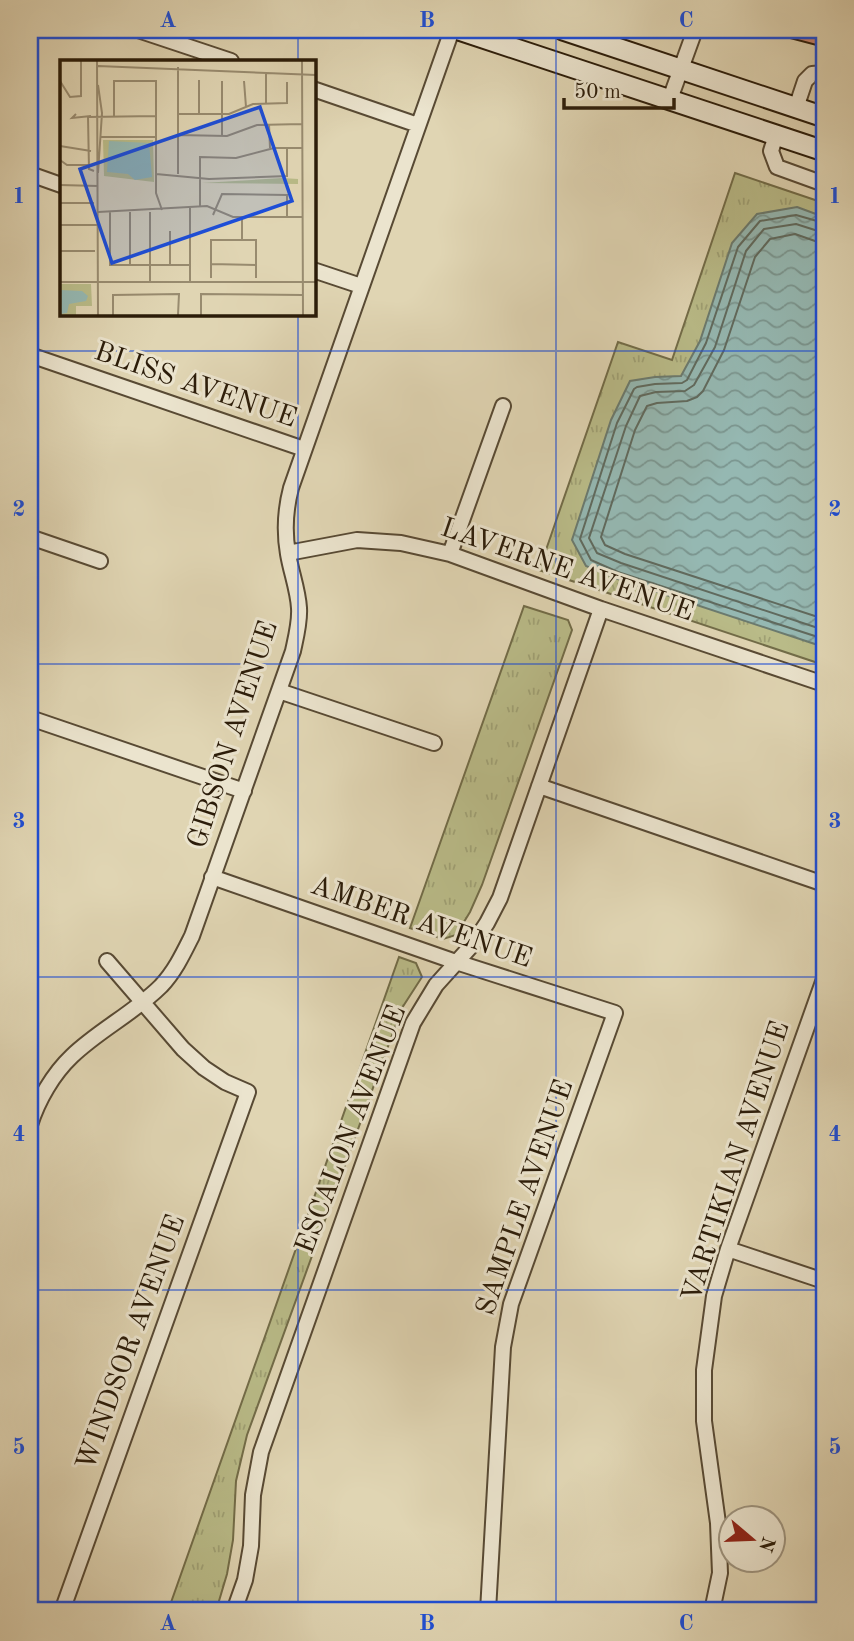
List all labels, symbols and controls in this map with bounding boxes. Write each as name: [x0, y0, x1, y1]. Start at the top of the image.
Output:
text: A: [159, 9, 177, 32]
text: B: [419, 9, 435, 32]
text: C: [678, 9, 694, 32]
inset map: [60, 60, 315, 315]
scale bar: [564, 66, 674, 110]
text: 50 m: [574, 82, 621, 103]
text: 1: [12, 185, 26, 208]
text: 1: [828, 185, 842, 208]
street label: BLISS AVENUE: [90, 338, 300, 434]
text: 2: [12, 498, 26, 521]
text: 2: [828, 498, 842, 521]
street label: LAVERNE AVENUE: [437, 515, 697, 627]
street label: GIBSON AVENUE: [184, 618, 284, 852]
text: 3: [12, 810, 26, 833]
text: 3: [828, 810, 842, 833]
street label: AMBER AVENUE: [307, 872, 535, 974]
street label: ESCALON AVENUE: [292, 1002, 412, 1258]
street label: VARTIKIAN AVENUE: [678, 1018, 796, 1306]
street label: SAMPLE AVENUE: [473, 1077, 579, 1319]
text: 4: [12, 1123, 26, 1146]
text: 4: [828, 1123, 842, 1146]
street label: WINDSOR AVENUE: [73, 1212, 191, 1474]
text: 5: [12, 1436, 26, 1459]
text: 5: [828, 1436, 842, 1459]
north arrow: [718, 1504, 788, 1574]
text: N: [754, 1534, 777, 1554]
text: A: [159, 1612, 177, 1635]
text: B: [419, 1612, 435, 1635]
text: C: [678, 1612, 694, 1635]

